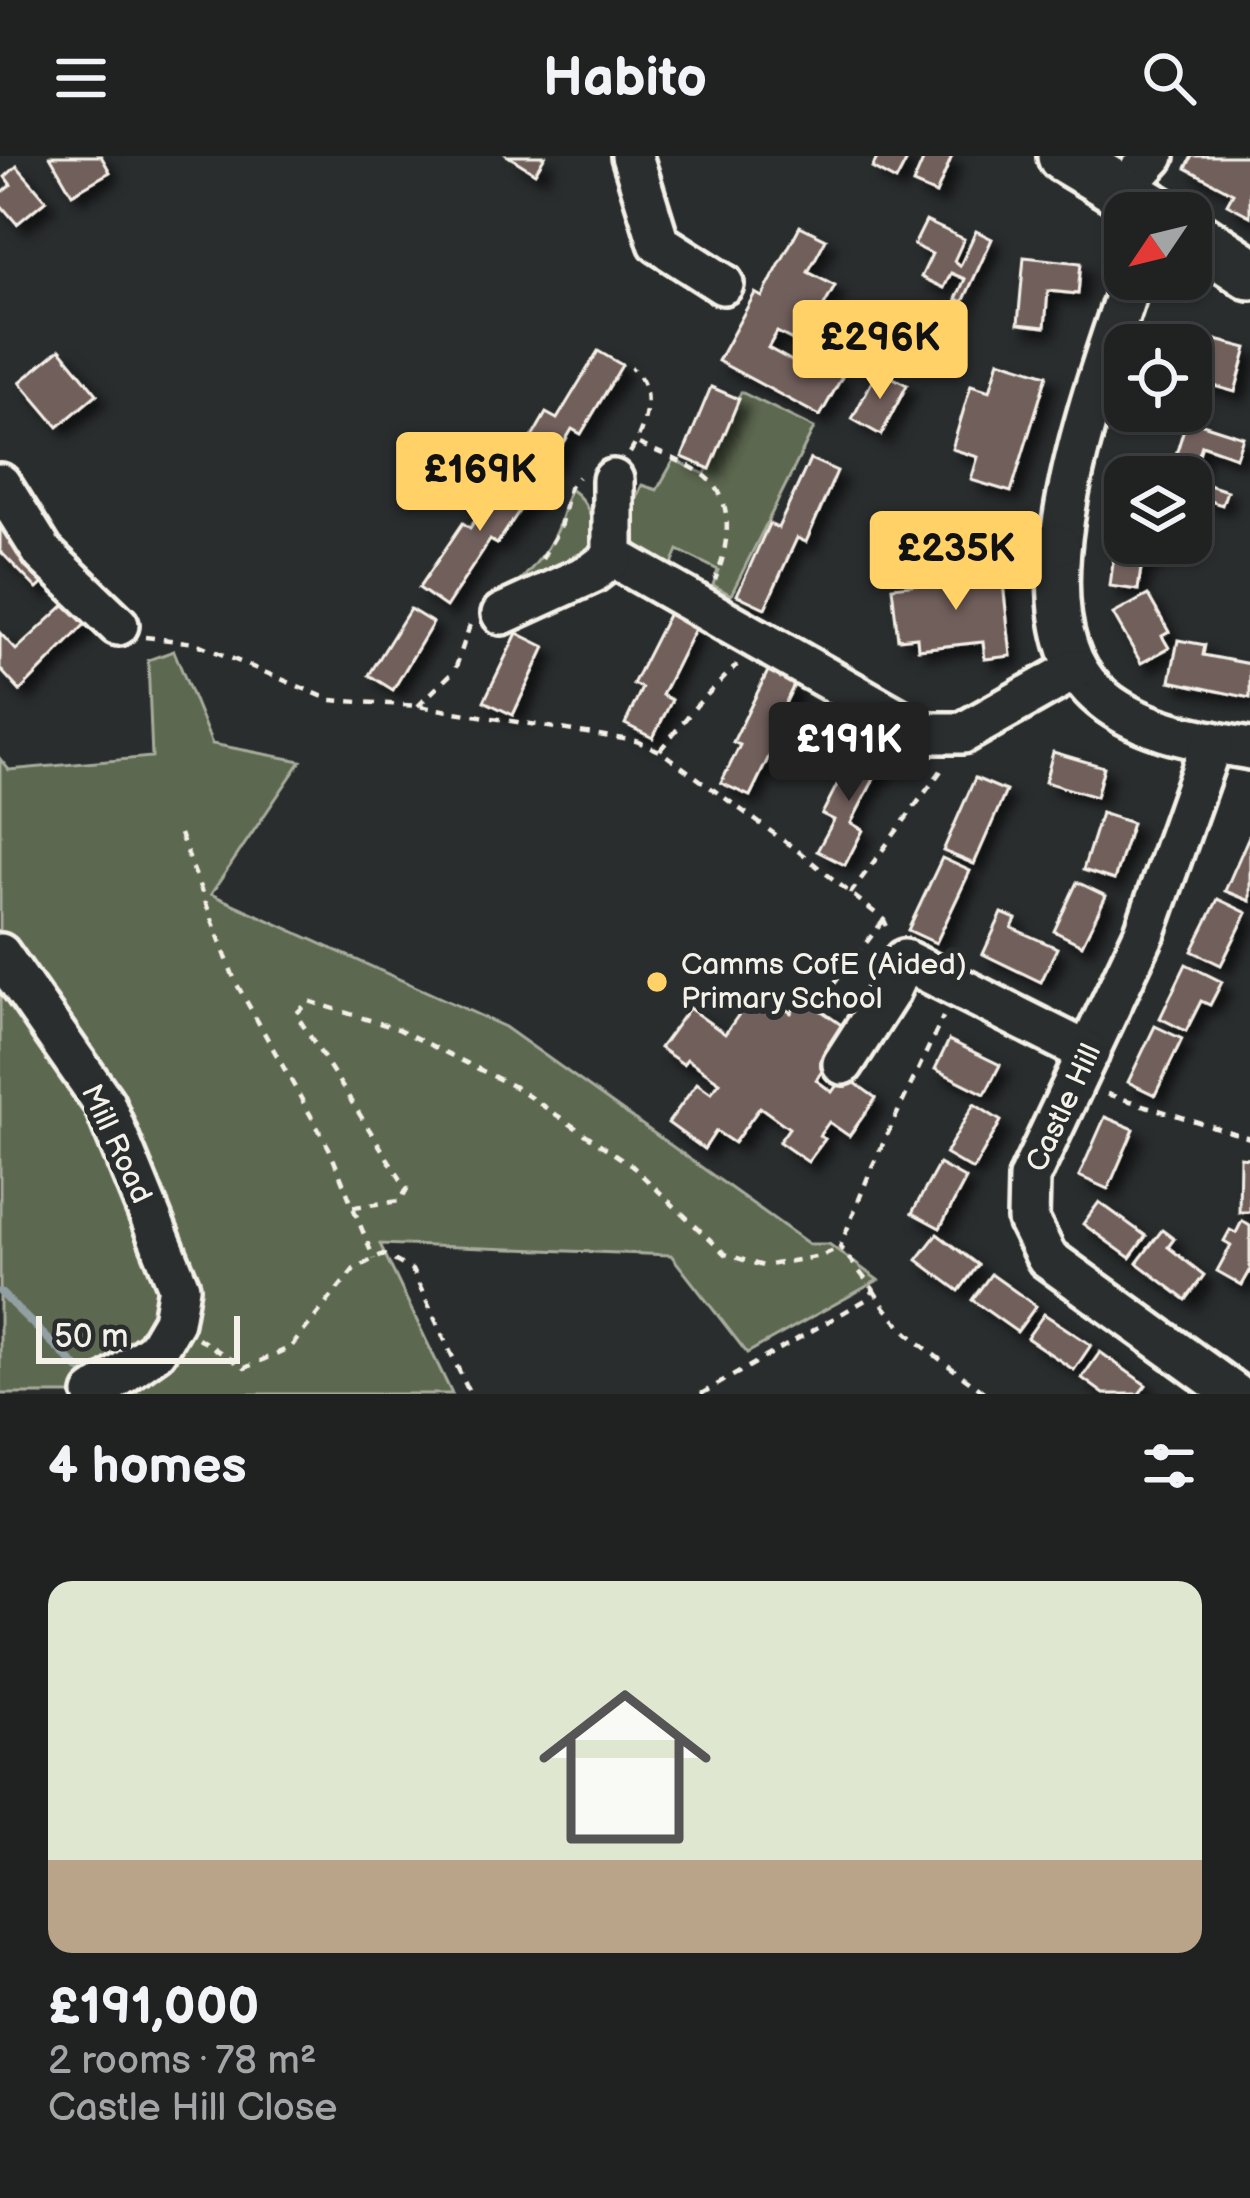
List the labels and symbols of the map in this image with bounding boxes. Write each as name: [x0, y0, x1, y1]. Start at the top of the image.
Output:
north arrow: [1104, 192, 1212, 300]
pin: £296K: [796, 300, 964, 402]
pin: £169K: [396, 432, 564, 534]
pin: £235K: [872, 511, 1040, 613]
pin: £191K: [765, 702, 933, 804]
place label: Camms CofE (Aided) Primary School: [681, 947, 967, 1017]
marker: Camms CofE (Aided) Primary School: [644, 969, 670, 995]
street label: Castle Hill: [1019, 1038, 1109, 1178]
street label: Mill Road: [73, 1079, 159, 1209]
scale bar: [36, 1310, 240, 1363]

